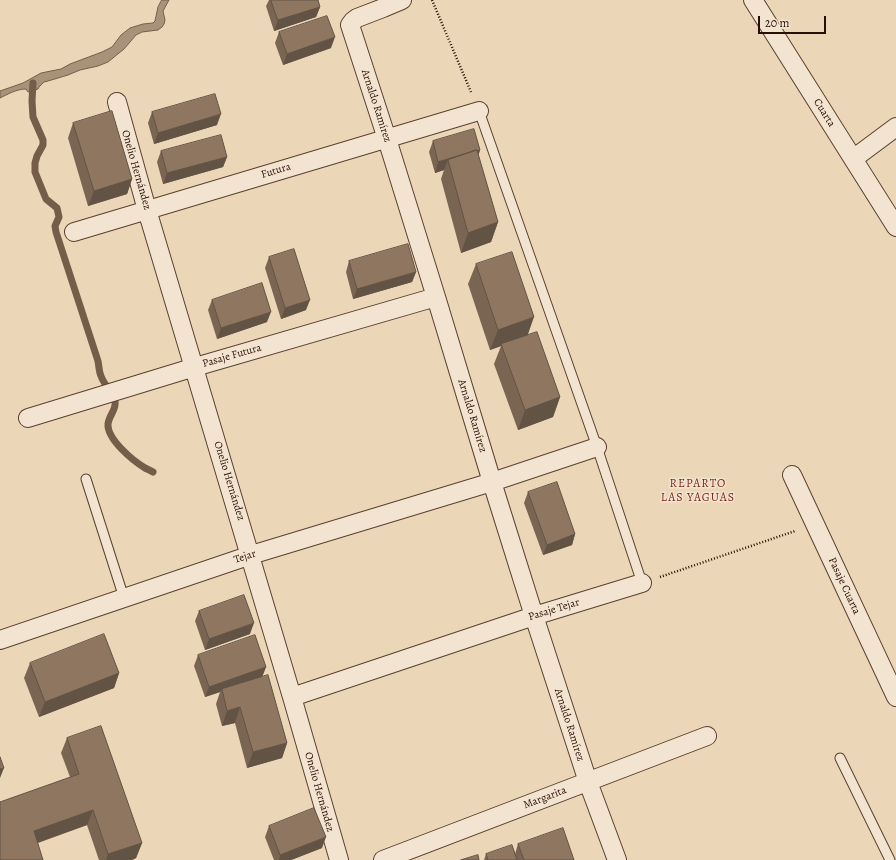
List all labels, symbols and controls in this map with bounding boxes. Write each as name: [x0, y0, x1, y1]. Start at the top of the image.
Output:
scale bar: [760, 8, 828, 34]
text: 20 m: [765, 15, 789, 31]
street label: Arnaldo Ramírez: [358, 68, 394, 144]
street label: Cuarta: [810, 96, 838, 130]
street label: Onelio Hernández: [118, 129, 154, 211]
street label: Futura: [260, 160, 292, 182]
street label: Pasaje Futura: [201, 341, 263, 371]
street label: Arnaldo Ramírez: [455, 378, 489, 454]
street label: Onelio Hernández: [211, 440, 247, 522]
district label: REPARTO LAS YAGUAS: [661, 477, 735, 505]
street label: Tejar: [232, 547, 258, 567]
street label: Pasaje Cuarta: [825, 555, 863, 617]
street label: Pasaje Tejar: [527, 596, 581, 624]
street label: Arnaldo Ramírez: [551, 687, 587, 763]
street label: Onelio Hernández: [301, 751, 337, 833]
street label: Margarita: [522, 784, 568, 812]

